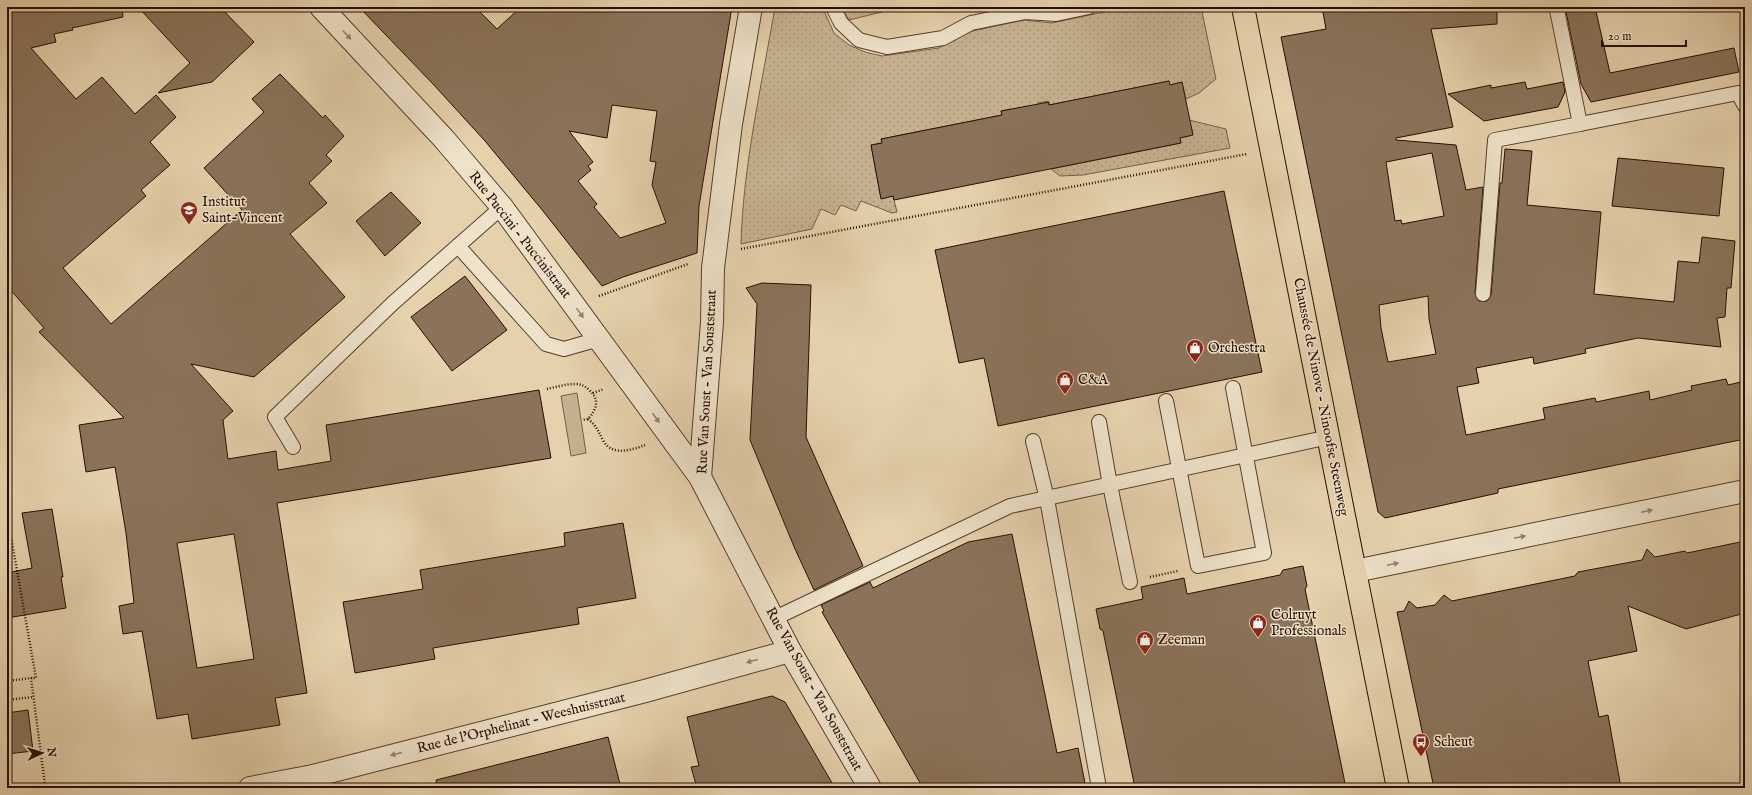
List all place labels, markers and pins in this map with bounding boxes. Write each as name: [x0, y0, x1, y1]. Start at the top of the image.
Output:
place label: Institut Saint-Vincent: [202, 193, 283, 227]
school or university icon: Institut Saint-Vincent: [179, 200, 199, 225]
shop icon: Orchestra: [1185, 338, 1205, 363]
place label: Orchestra: [1208, 339, 1266, 357]
shop icon: C&A: [1055, 370, 1075, 395]
place label: C&A: [1078, 371, 1109, 389]
place label: Colruyt Professionals: [1271, 606, 1347, 640]
shop icon: Colruyt Professionals: [1248, 613, 1268, 638]
shop icon: Zeeman: [1135, 630, 1155, 655]
place label: Zeeman: [1158, 631, 1206, 649]
bus stop icon: Scheut: [1411, 732, 1431, 757]
place label: Scheut: [1434, 733, 1473, 751]

